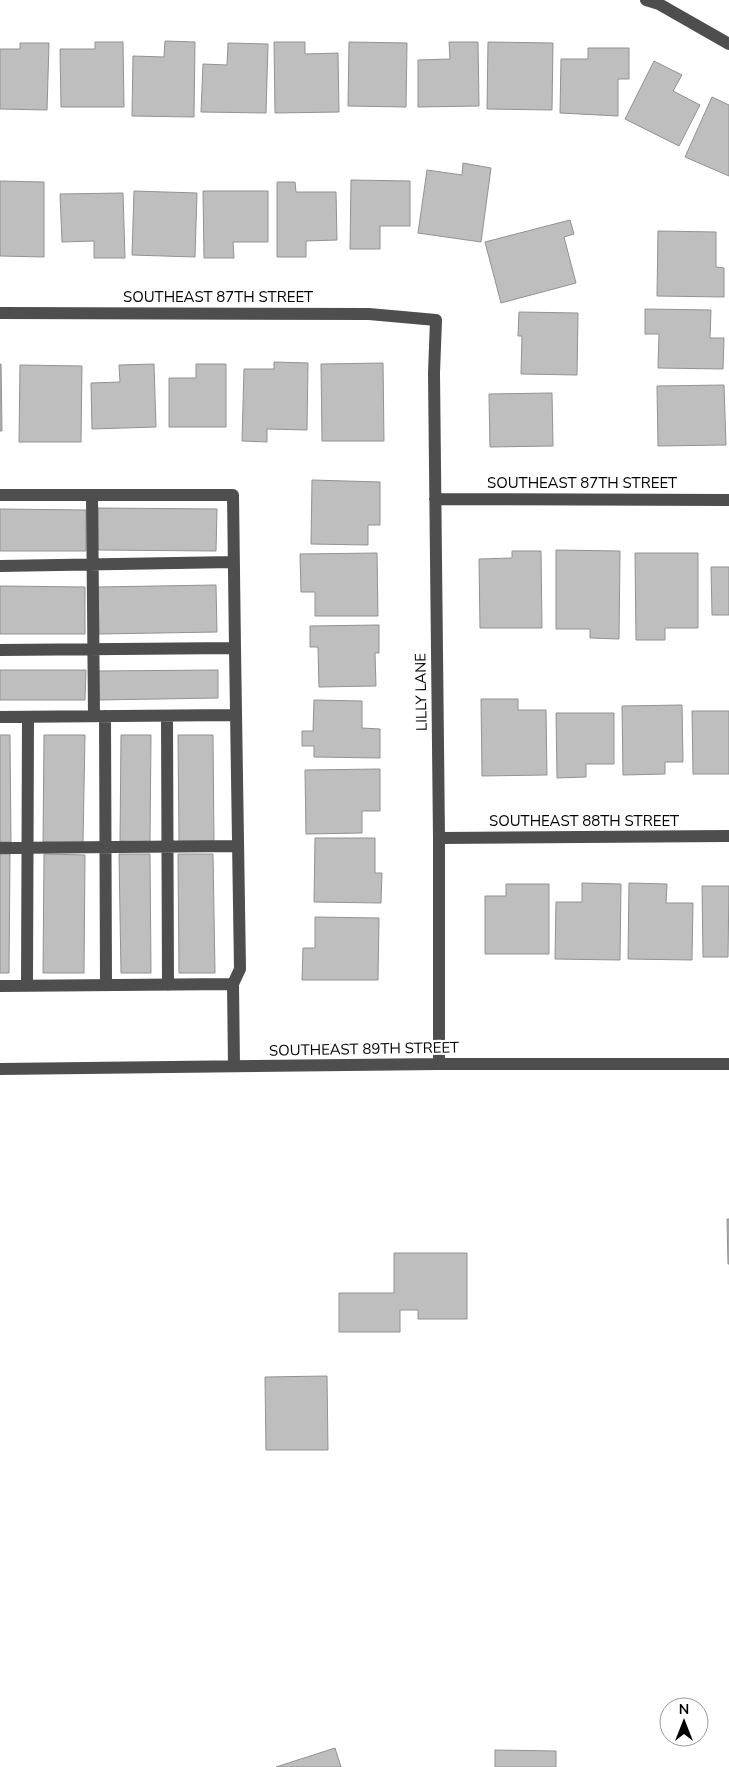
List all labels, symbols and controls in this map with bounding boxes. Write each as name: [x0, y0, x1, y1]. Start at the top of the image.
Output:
street label: SOUTHEAST 87TH STREET: [123, 287, 313, 307]
street label: SOUTHEAST 87TH STREET: [487, 473, 677, 493]
street label: LILLY LANE: [410, 653, 432, 731]
street label: SOUTHEAST 88TH STREET: [489, 811, 679, 831]
street label: SOUTHEAST 89TH STREET: [269, 1037, 459, 1061]
north arrow: [659, 1697, 709, 1747]
text: N: [679, 1700, 689, 1719]

